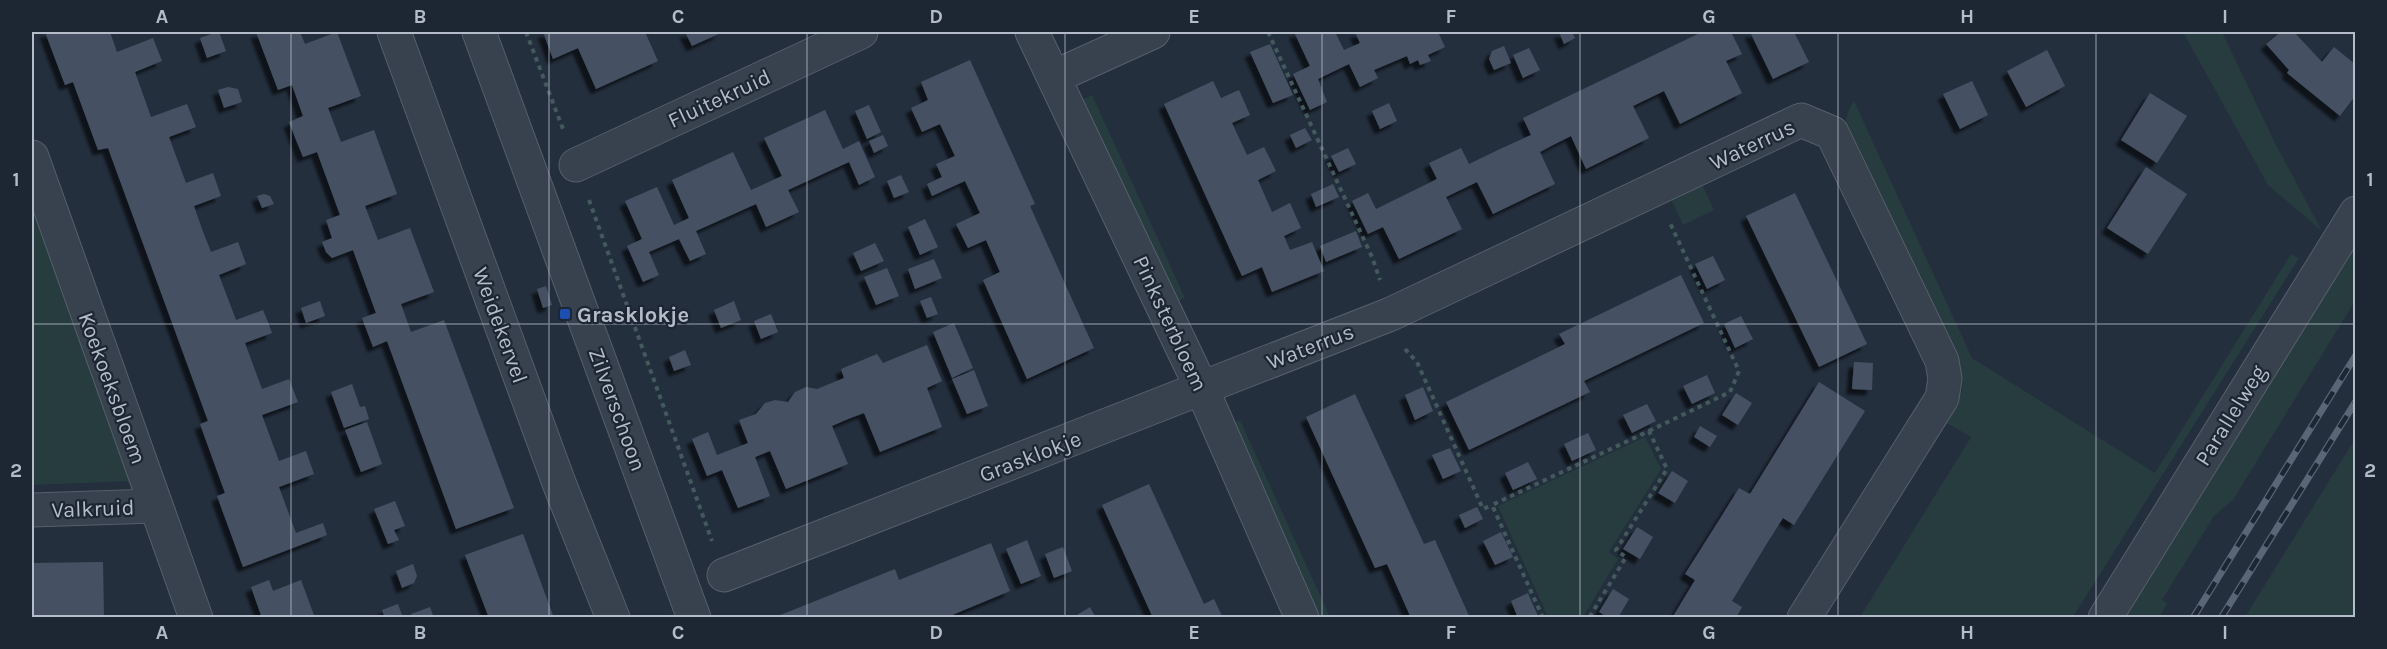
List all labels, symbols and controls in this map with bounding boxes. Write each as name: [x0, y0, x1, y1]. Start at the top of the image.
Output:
text: A: [156, 5, 169, 28]
text: B: [414, 5, 426, 28]
text: C: [672, 5, 684, 28]
text: D: [929, 5, 943, 28]
text: E: [1188, 5, 1200, 28]
text: F: [1446, 5, 1457, 28]
text: G: [1702, 5, 1716, 28]
text: H: [1960, 5, 1974, 28]
text: I: [2222, 5, 2228, 28]
street label: Fluitekruid: [664, 64, 775, 134]
street label: Waterrus: [1705, 114, 1799, 176]
text: 1: [12, 168, 20, 191]
text: 1: [2366, 168, 2374, 191]
street label: Pinksterbloem: [1127, 251, 1213, 395]
street label: Weidekervel: [467, 264, 533, 387]
place label: Grasklokje: [577, 302, 689, 328]
marker: Grasklokje: [558, 307, 572, 321]
street label: Koekoeksbloem: [73, 309, 152, 468]
street label: Waterrus: [1263, 318, 1358, 375]
street label: Zilverschoon: [583, 344, 651, 475]
street label: Parallelweg: [2190, 360, 2272, 471]
street label: Grasklokje: [976, 426, 1085, 488]
text: 2: [10, 459, 22, 482]
text: 2: [2364, 459, 2376, 482]
street label: Valkruid: [51, 495, 135, 523]
text: A: [156, 621, 169, 644]
text: B: [414, 621, 426, 644]
text: C: [672, 621, 684, 644]
text: D: [929, 621, 943, 644]
text: E: [1188, 621, 1200, 644]
text: F: [1446, 621, 1457, 644]
text: G: [1702, 621, 1716, 644]
text: H: [1960, 621, 1974, 644]
text: I: [2222, 621, 2228, 644]

